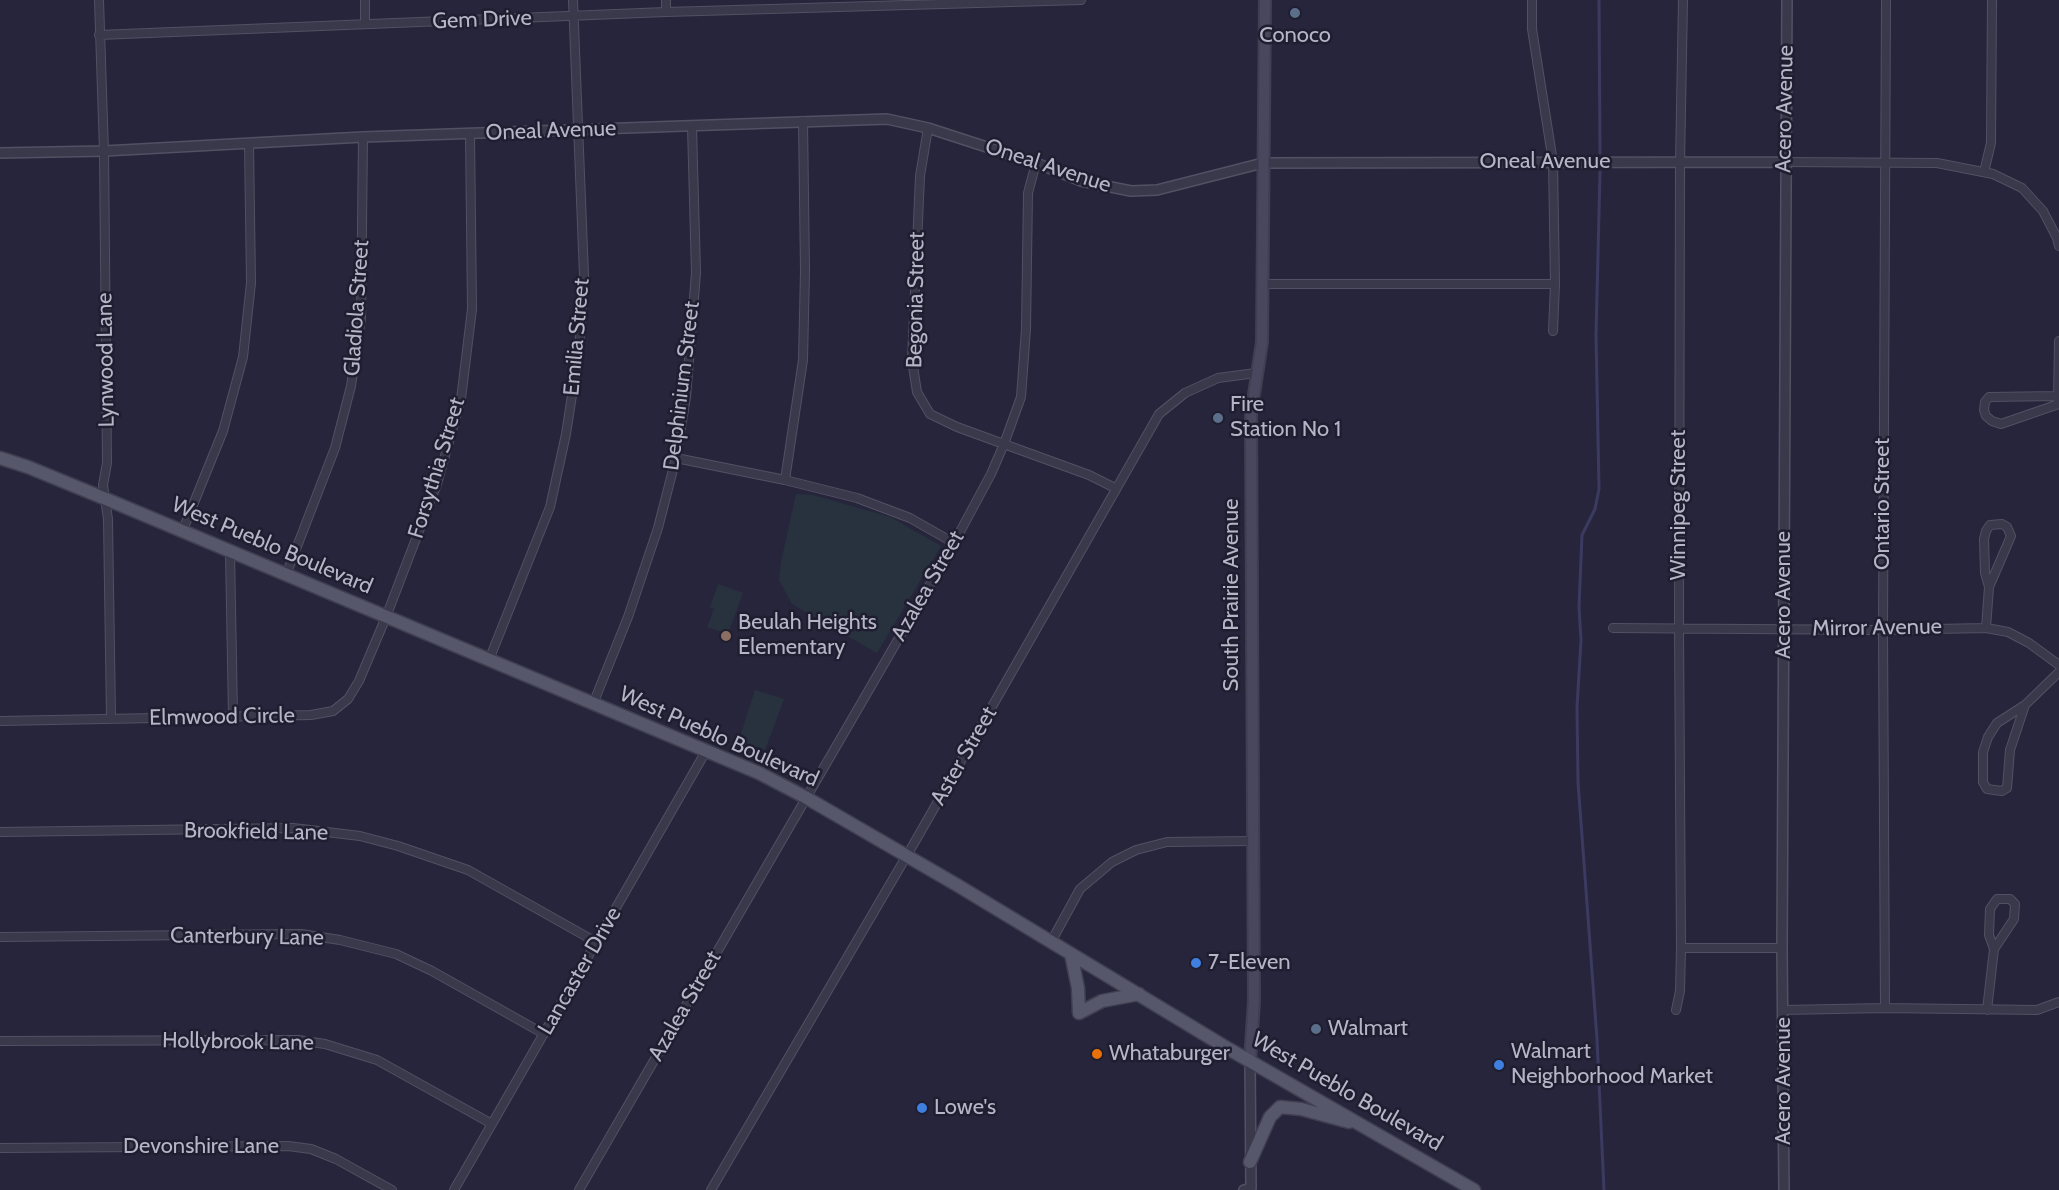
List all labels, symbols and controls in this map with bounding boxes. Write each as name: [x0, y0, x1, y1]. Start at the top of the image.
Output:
street label: Gem Drive: [432, 5, 532, 35]
marker: Conoco: [1288, 6, 1302, 20]
place label: Conoco: [1259, 23, 1331, 49]
street label: Acero Avenue: [1771, 45, 1799, 173]
street label: Oneal Avenue: [485, 116, 617, 146]
street label: Oneal Avenue: [982, 133, 1114, 199]
street label: Oneal Avenue: [1480, 149, 1610, 175]
street label: Begonia Street: [902, 232, 930, 368]
street label: Gladiola Street: [339, 239, 375, 377]
street label: Emilia Street: [559, 277, 595, 397]
street label: Lynwood Lane: [92, 292, 120, 428]
street label: Delphinium Street: [659, 300, 705, 472]
place label: Fire Station No 1: [1230, 392, 1341, 444]
street label: Forsythia Street: [403, 394, 471, 542]
marker: Fire Station No 1: [1211, 411, 1225, 425]
street label: Winnipeg Street: [1666, 430, 1692, 580]
street label: Ontario Street: [1870, 438, 1896, 570]
street label: West Pueblo Boulevard: [168, 492, 376, 600]
street label: South Prairie Avenue: [1219, 499, 1245, 691]
street label: Azalea Street: [886, 526, 970, 646]
street label: Acero Avenue: [1771, 531, 1797, 659]
place label: Beulah Heights Elementary: [738, 610, 877, 662]
street label: Mirror Avenue: [1812, 614, 1942, 642]
marker: Beulah Heights Elementary: [719, 629, 733, 643]
street label: West Pueblo Boulevard: [615, 681, 823, 793]
street label: Aster Street: [925, 702, 1003, 810]
street label: Elmwood Circle: [149, 703, 295, 731]
street label: Brookfield Lane: [184, 818, 328, 846]
street label: Lancaster Drive: [533, 902, 627, 1040]
street label: Canterbury Lane: [170, 922, 324, 952]
street label: Azalea Street: [643, 946, 727, 1066]
place label: 7-Eleven: [1208, 950, 1291, 976]
marker: 7-Eleven: [1189, 956, 1203, 970]
place label: Walmart: [1328, 1016, 1408, 1042]
street label: Acero Avenue: [1771, 1017, 1797, 1145]
marker: Walmart: [1309, 1022, 1323, 1036]
street label: Hollybrook Lane: [162, 1027, 314, 1057]
street label: West Pueblo Boulevard: [1247, 1027, 1447, 1157]
place label: Walmart Neighborhood Market: [1511, 1039, 1713, 1090]
place label: Whataburger: [1109, 1041, 1230, 1067]
marker: Whataburger: [1090, 1047, 1104, 1061]
marker: Walmart Neighborhood Market: [1492, 1058, 1506, 1072]
place label: Lowe's: [934, 1095, 996, 1121]
marker: Lowe's: [915, 1101, 929, 1115]
street label: Devonshire Lane: [123, 1134, 279, 1160]

